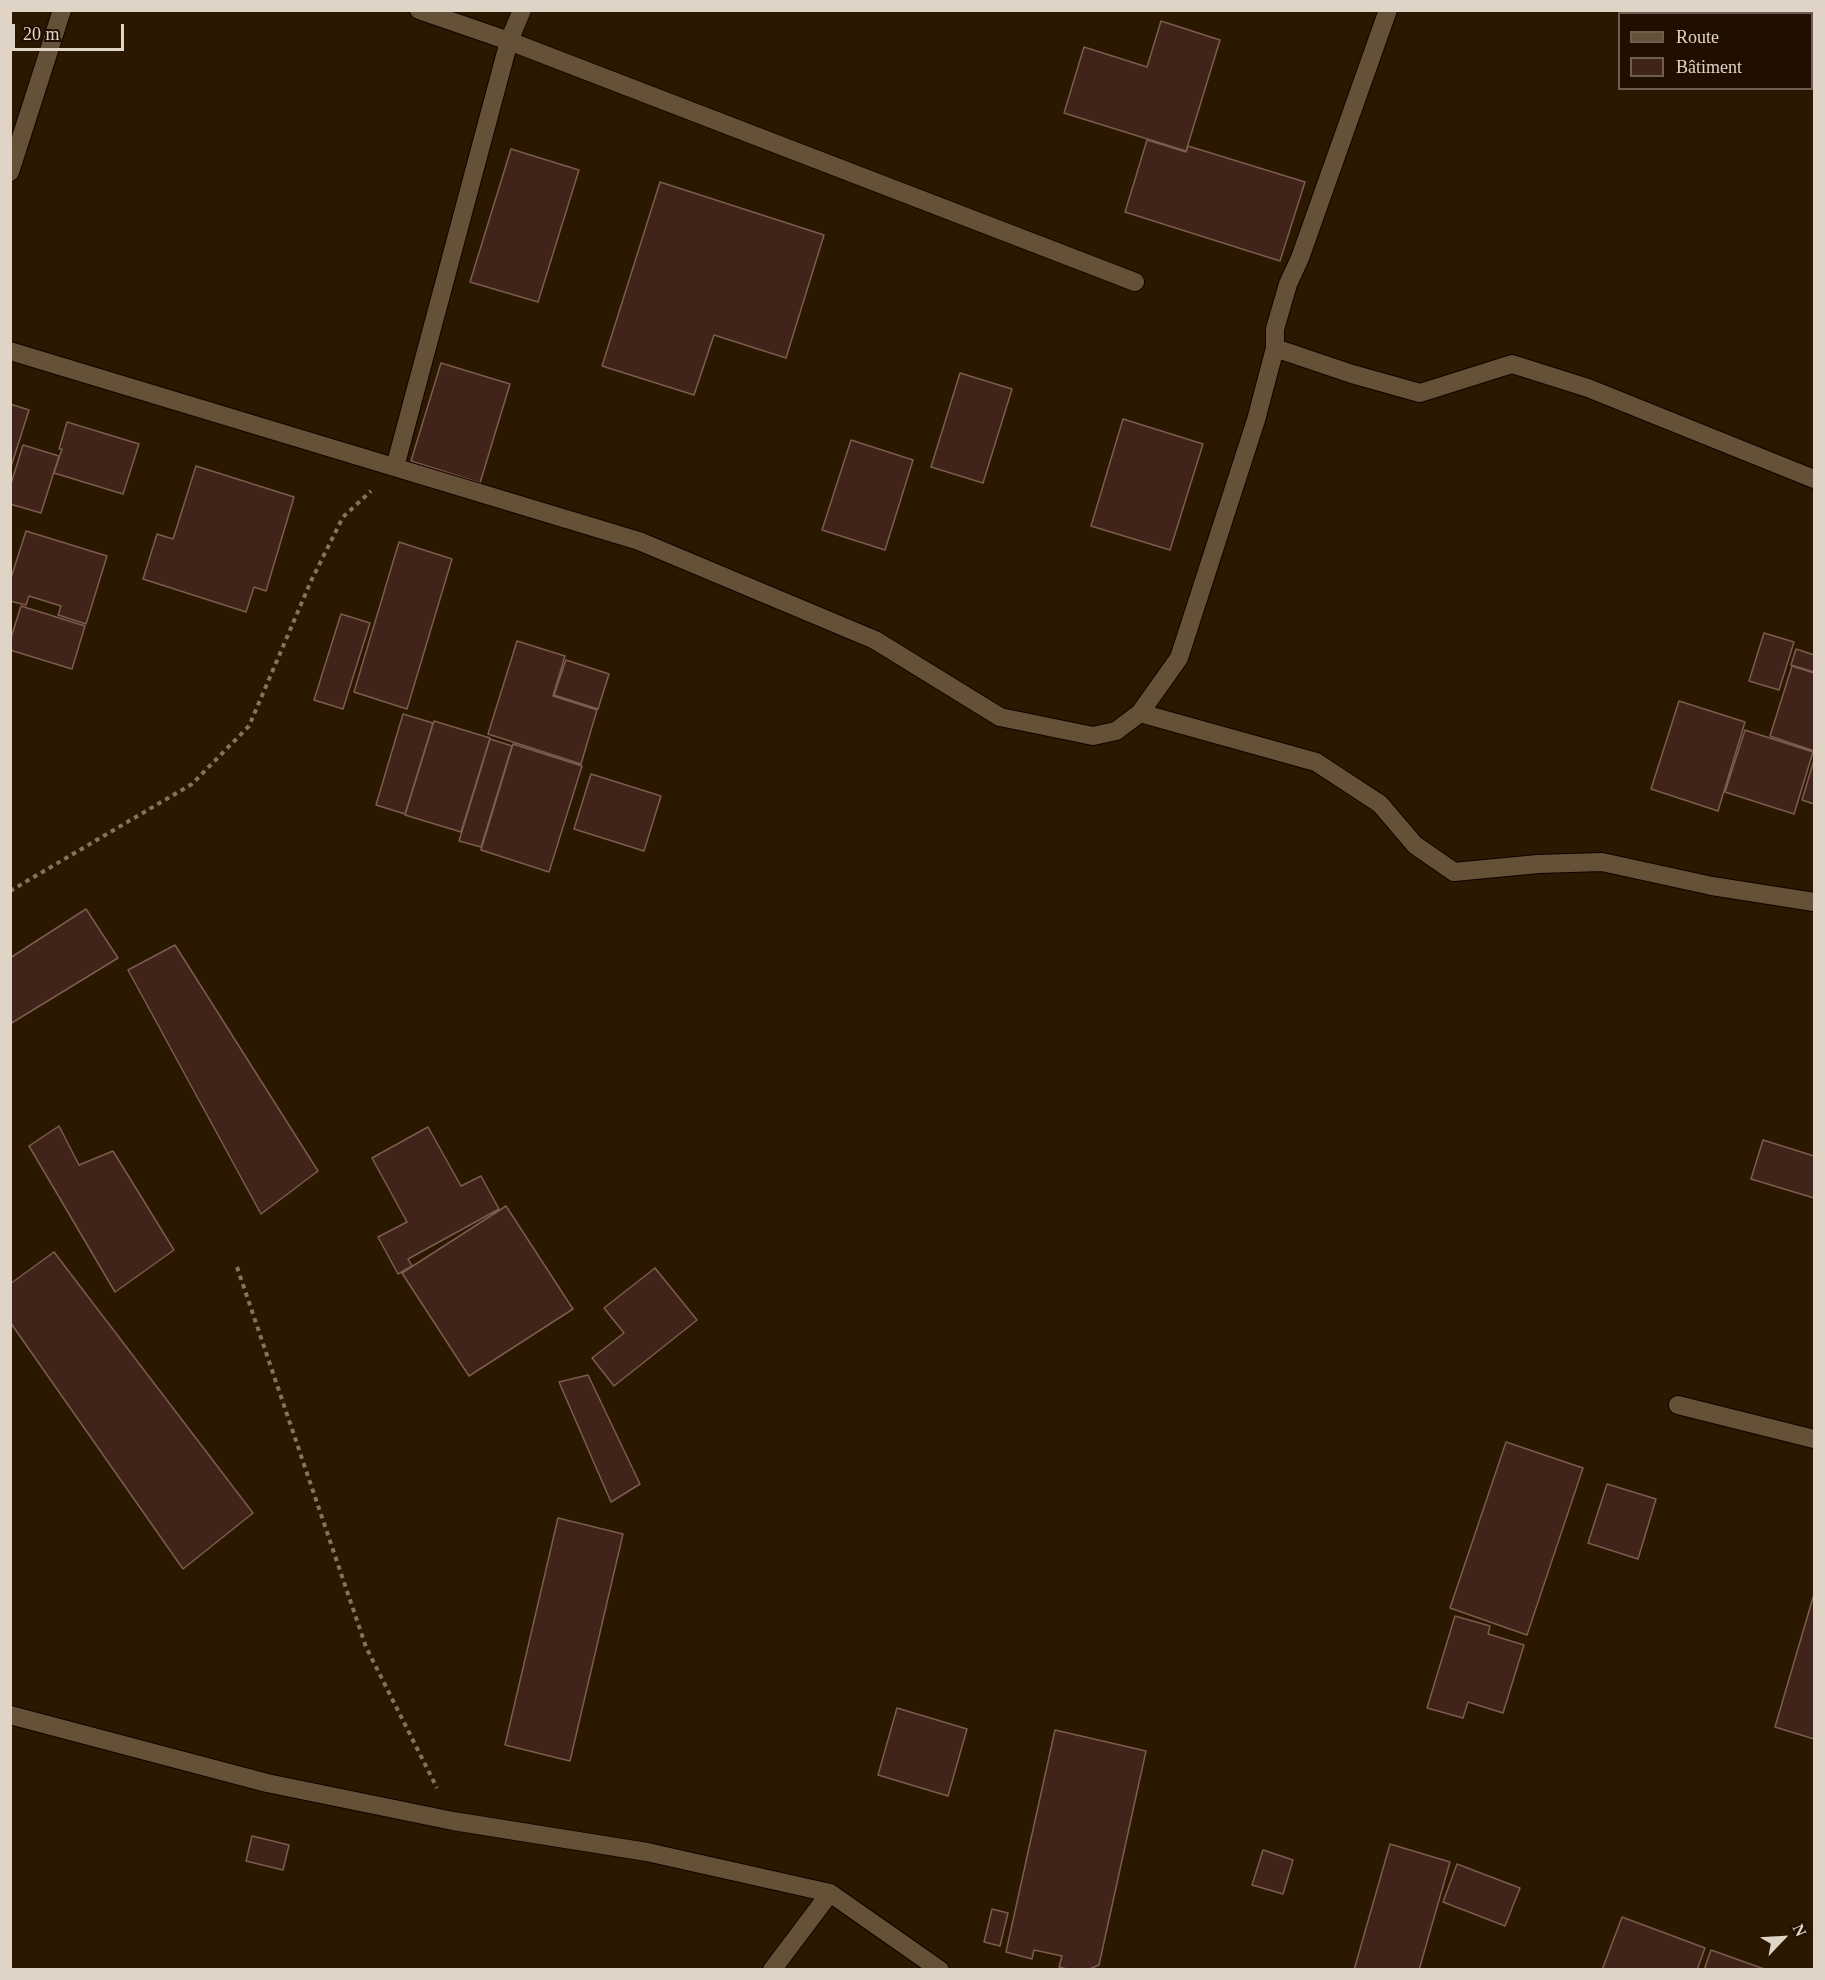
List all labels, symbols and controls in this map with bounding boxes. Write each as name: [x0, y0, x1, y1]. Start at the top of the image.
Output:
scale bar: [15, 12, 128, 50]
legend: [1618, 12, 1813, 90]
text: 20 m: [23, 24, 60, 44]
text: Route: [1676, 27, 1719, 47]
text: Bâtiment: [1676, 57, 1742, 77]
north arrow: [1753, 1908, 1813, 1968]
text: N: [1790, 1921, 1810, 1939]

